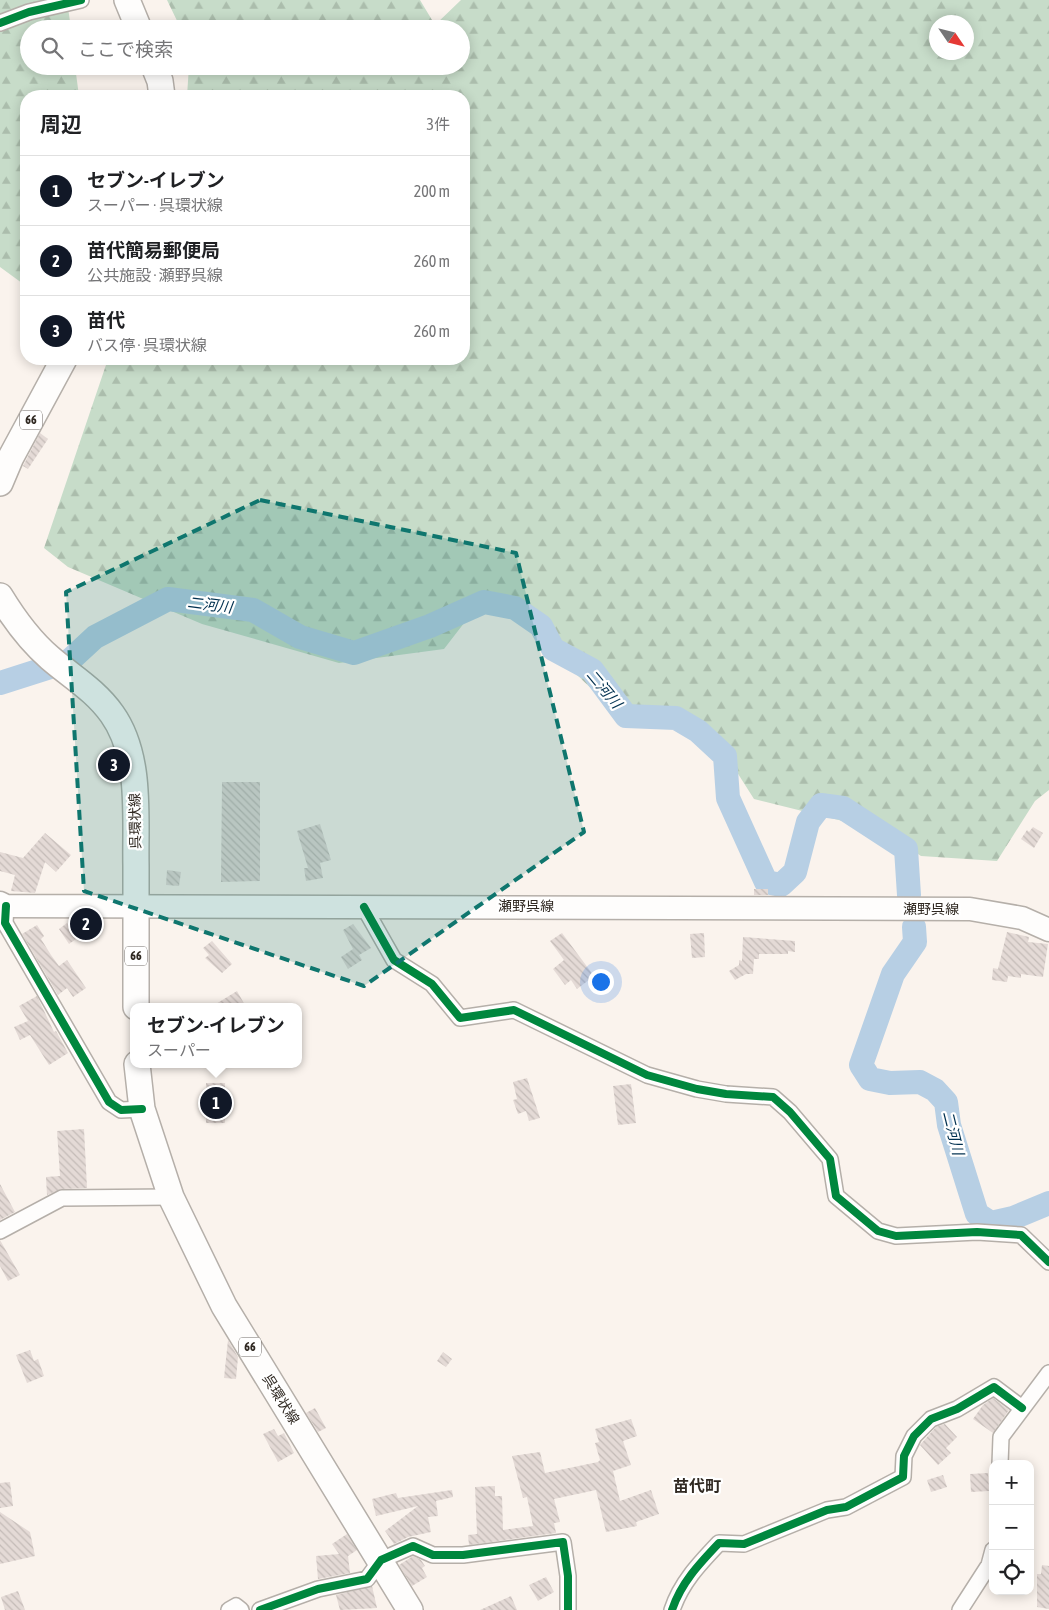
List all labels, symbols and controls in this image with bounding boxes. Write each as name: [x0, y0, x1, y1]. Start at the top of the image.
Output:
north arrow: [929, 15, 974, 60]
search box: [20, 20, 470, 75]
icon: search: [38, 34, 66, 62]
text: ここで検索: [78, 38, 173, 60]
text: 周辺: [40, 112, 82, 136]
text: 3件: [426, 115, 450, 133]
text: セブン-イレブン: [87, 169, 225, 191]
text: 1: [52, 182, 60, 200]
text: 200 m: [414, 182, 450, 200]
text: スーパー · 呉環状線: [87, 196, 223, 214]
text: 苗代簡易郵便局: [87, 239, 220, 261]
text: 2: [52, 252, 60, 270]
text: 260 m: [414, 252, 450, 270]
text: 公共施設 · 瀬野呉線: [87, 266, 223, 284]
text: 苗代: [87, 309, 125, 331]
text: 3: [52, 322, 60, 340]
text: 260 m: [414, 322, 450, 340]
text: バス停 · 呉環状線: [87, 336, 207, 354]
road number: 66: [20, 410, 42, 430]
water label: 二河川: [187, 593, 235, 616]
water label: 二河川: [583, 666, 627, 713]
pin: 3: [98, 746, 130, 784]
street label: 呉環状線: [127, 793, 143, 849]
street label: 瀬野呉線: [498, 898, 554, 914]
street label: 瀬野呉線: [903, 901, 959, 917]
pin: 2: [70, 905, 102, 943]
road number: 66: [125, 946, 147, 966]
your location: [588, 969, 614, 995]
popup: [130, 1003, 302, 1068]
text: セブン-イレブン: [147, 1014, 285, 1036]
text: スーパー: [147, 1041, 211, 1059]
pin: 1: [200, 1084, 232, 1122]
water label: 二河川: [940, 1109, 968, 1159]
road number: 66: [239, 1338, 261, 1356]
street label: 呉環状線: [259, 1371, 303, 1427]
map controls: [989, 1460, 1034, 1595]
button: +: [989, 1460, 1034, 1505]
district label: 苗代町: [673, 1477, 721, 1495]
button: −: [989, 1505, 1034, 1550]
button: locate: [989, 1550, 1034, 1595]

